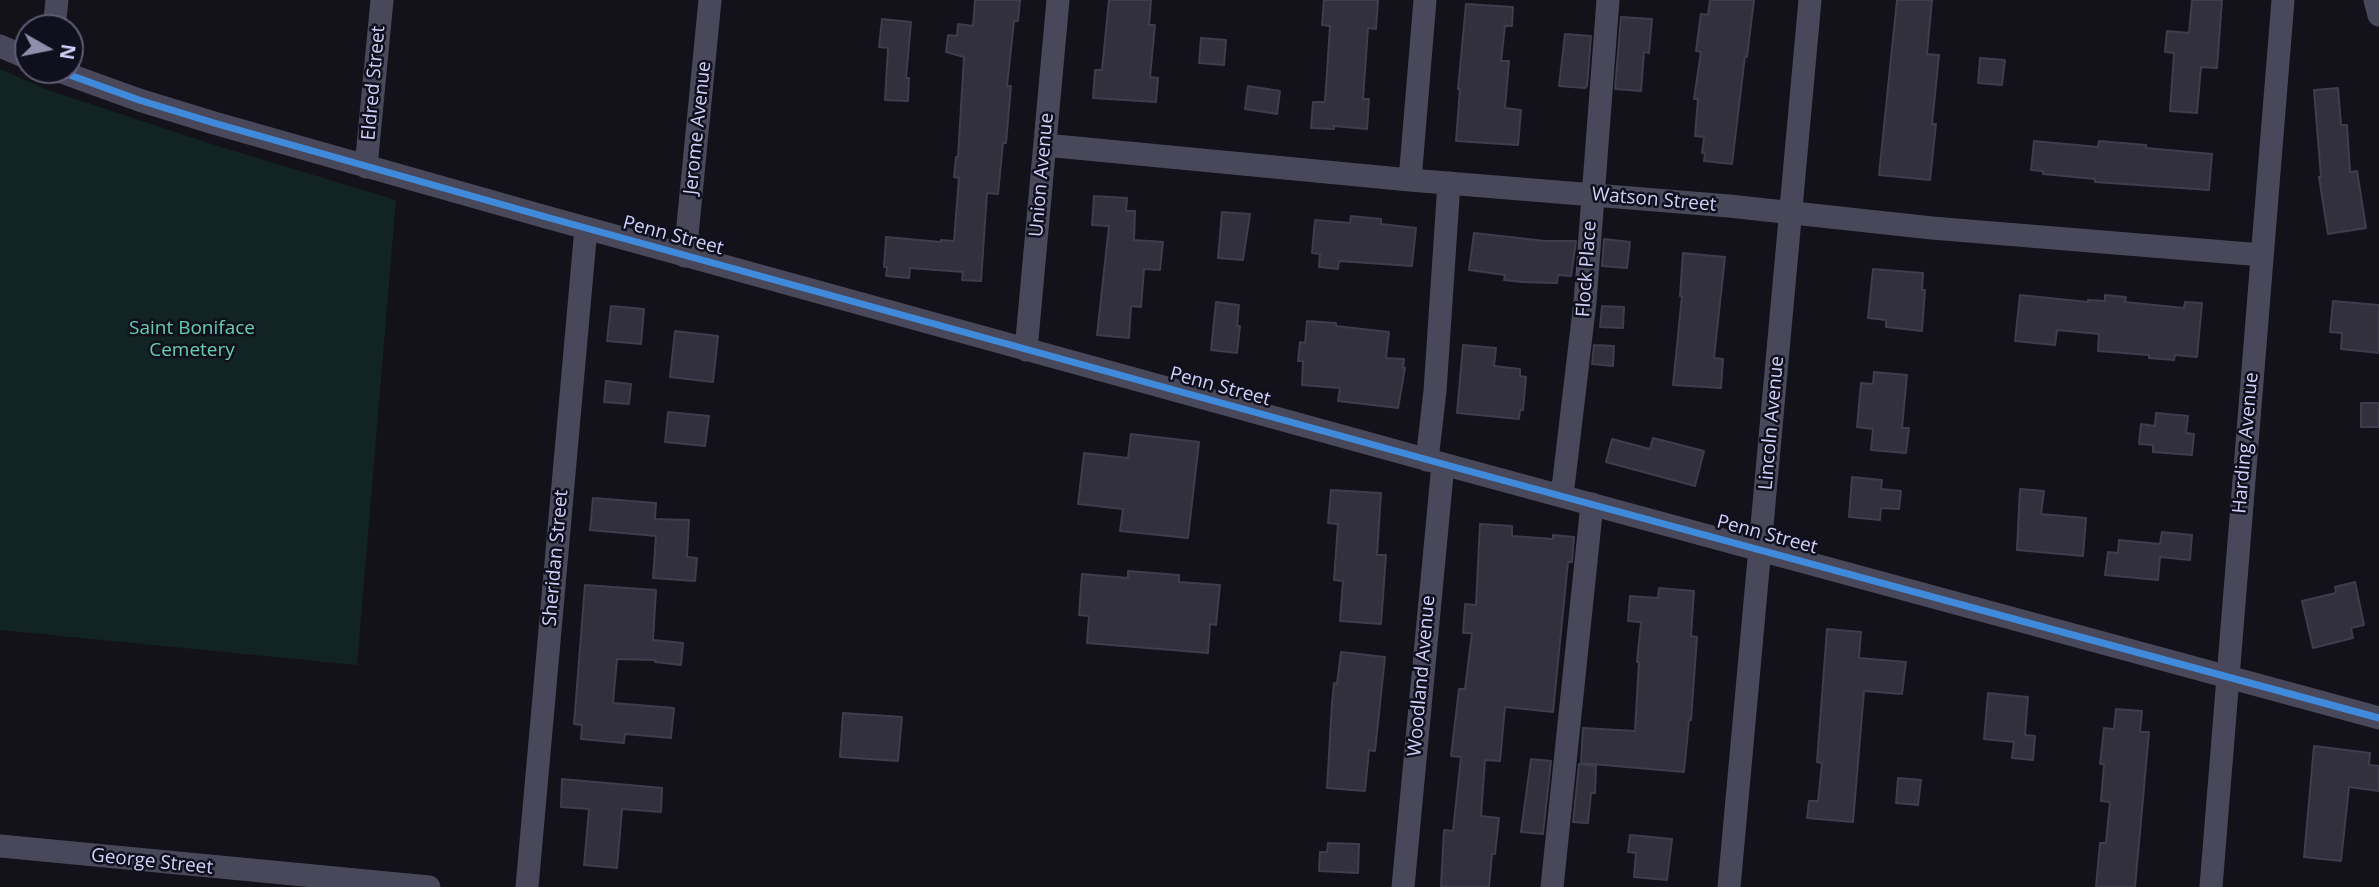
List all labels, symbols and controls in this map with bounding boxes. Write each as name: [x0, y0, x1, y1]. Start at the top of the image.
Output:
north arrow: [14, 14, 84, 84]
street label: Eldred Street: [358, 25, 390, 141]
text: N: [54, 42, 82, 62]
street label: Jerome Avenue: [680, 60, 716, 196]
street label: Union Avenue: [1025, 112, 1059, 238]
street label: Watson Street: [1591, 183, 1717, 217]
street label: Penn Street: [620, 212, 726, 260]
street label: Flock Place: [1572, 220, 1602, 318]
park label: Saint Boniface Cemetery: [129, 318, 255, 362]
street label: Lincoln Avenue: [1755, 355, 1789, 491]
street label: Penn Street: [1167, 363, 1273, 411]
street label: Harding Avenue: [2228, 371, 2264, 515]
street label: Sheridan Street: [539, 489, 573, 627]
street label: Penn Street: [1714, 511, 1820, 559]
street label: Woodland Avenue: [1404, 594, 1440, 758]
street label: George Street: [90, 844, 214, 880]

